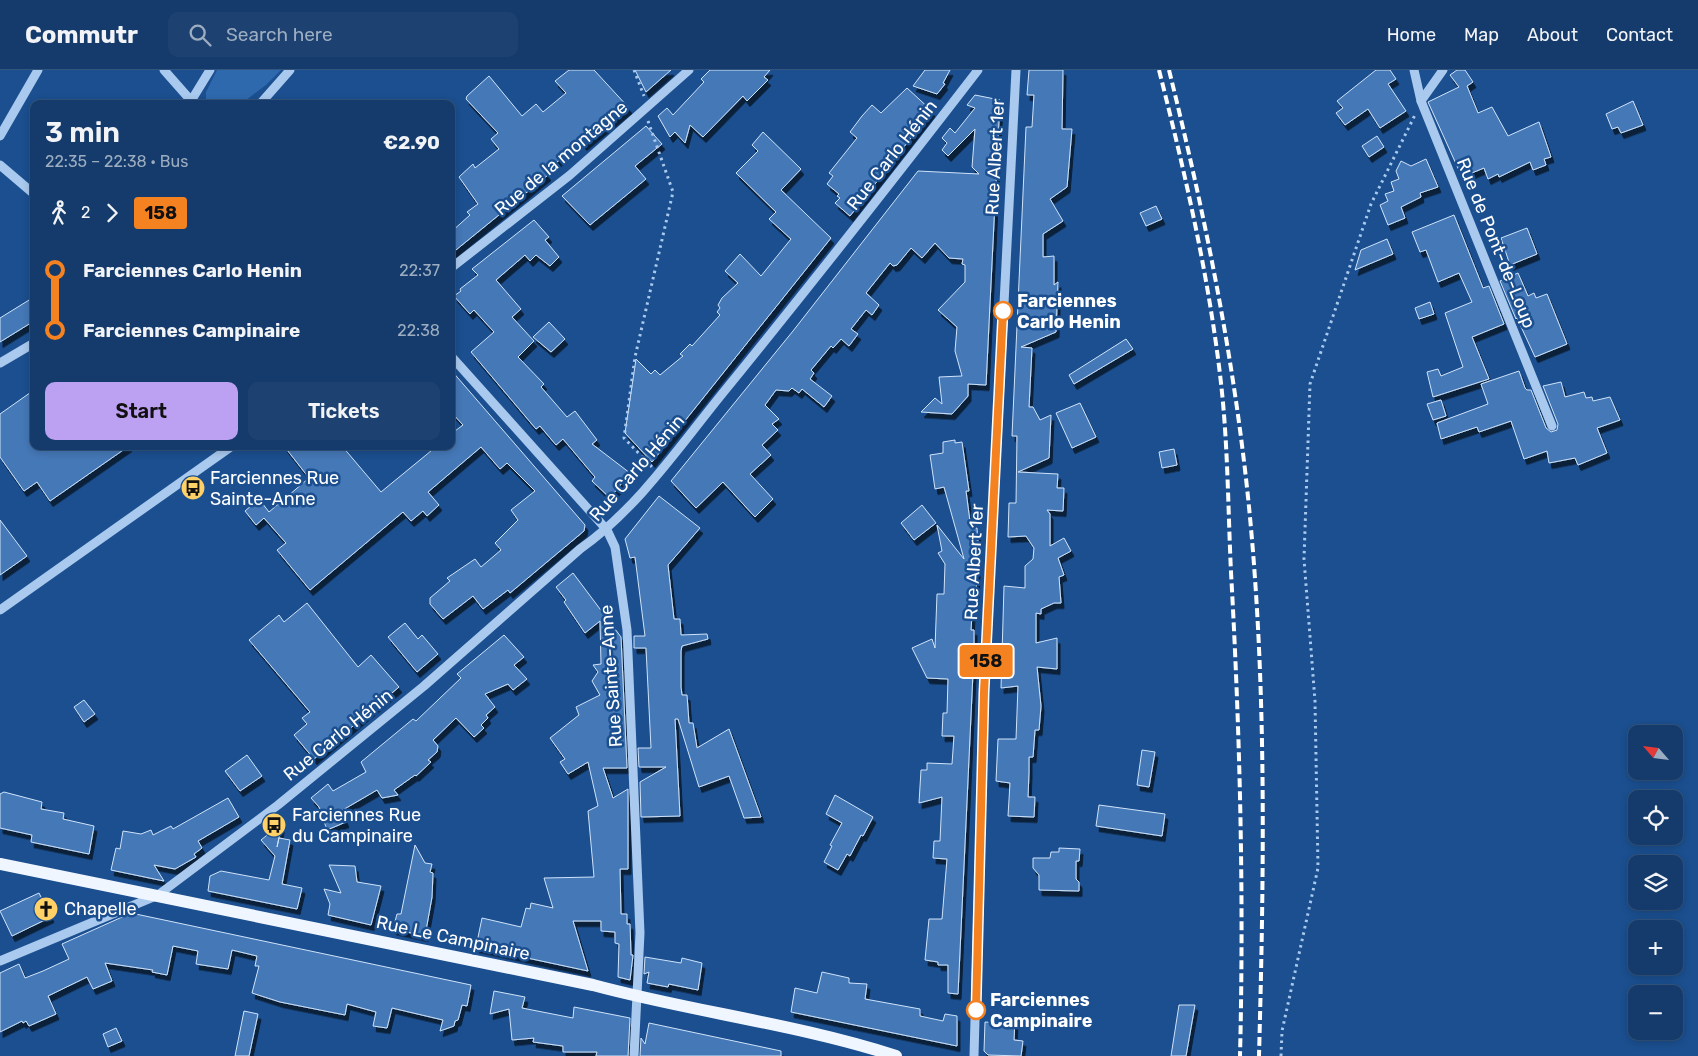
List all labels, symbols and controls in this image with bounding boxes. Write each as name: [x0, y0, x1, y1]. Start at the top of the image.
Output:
search box: [168, 12, 518, 57]
text: Commutr: [25, 21, 138, 49]
icon: search: [186, 21, 214, 49]
text: Search here: [226, 23, 333, 46]
text: Home: [1387, 24, 1436, 46]
text: Map: [1464, 24, 1499, 46]
text: About: [1527, 24, 1578, 46]
text: Contact: [1606, 24, 1673, 46]
street label: Rue Carlo Hénin: [842, 95, 942, 215]
street label: Rue de la montagne: [490, 96, 632, 220]
street label: Rue Albert 1er: [981, 98, 1009, 216]
text: 3 min: [45, 116, 120, 149]
text: €2.90: [383, 131, 440, 154]
text: 22:35 – 22:38 · Bus: [45, 152, 188, 171]
street label: Rue de Pont-de-Loup: [1452, 155, 1540, 331]
icon: walk: [45, 199, 73, 227]
icon: forward: [98, 199, 126, 227]
text: 158: [144, 202, 177, 224]
text: 2: [81, 203, 90, 222]
text: Farciennes Carlo Henin: [83, 259, 302, 282]
text: 22:37: [399, 261, 440, 280]
place label: Farciennes Carlo Henin: [1017, 290, 1121, 333]
marker: Farciennes Carlo Henin: [993, 301, 1013, 321]
text: Farciennes Campinaire: [83, 319, 300, 342]
text: 22:38: [397, 321, 440, 340]
button: Start: [45, 382, 238, 440]
button: Tickets: [248, 382, 440, 440]
street label: Rue Carlo Hénin: [585, 410, 689, 526]
place label: Farciennes Rue Sainte-Anne: [210, 467, 339, 510]
bus stop icon: Farciennes Rue Sainte-Anne: [180, 475, 206, 501]
street label: Rue Albert 1er: [960, 503, 988, 621]
street label: Rue Sainte-Anne: [595, 604, 627, 748]
line badge: 158: [957, 645, 1015, 677]
text: 158: [970, 650, 1002, 672]
street label: Rue Carlo Hénin: [279, 684, 397, 786]
north arrow: [1628, 725, 1682, 780]
map controls: [1628, 725, 1683, 1040]
button: locate: [1628, 790, 1683, 845]
place label: Farciennes Rue du Campinaire: [292, 804, 421, 847]
bus stop icon: Farciennes Rue du Campinaire: [261, 812, 287, 838]
button: layers: [1628, 855, 1683, 910]
church icon: Chapelle: [33, 896, 59, 922]
place label: Chapelle: [64, 898, 137, 920]
street label: Rue Le Campinaire: [374, 911, 532, 965]
button: +: [1628, 920, 1683, 975]
button: −: [1628, 985, 1683, 1040]
place label: Farciennes Campinaire: [990, 989, 1093, 1032]
marker: Farciennes Campinaire: [966, 1000, 986, 1020]

